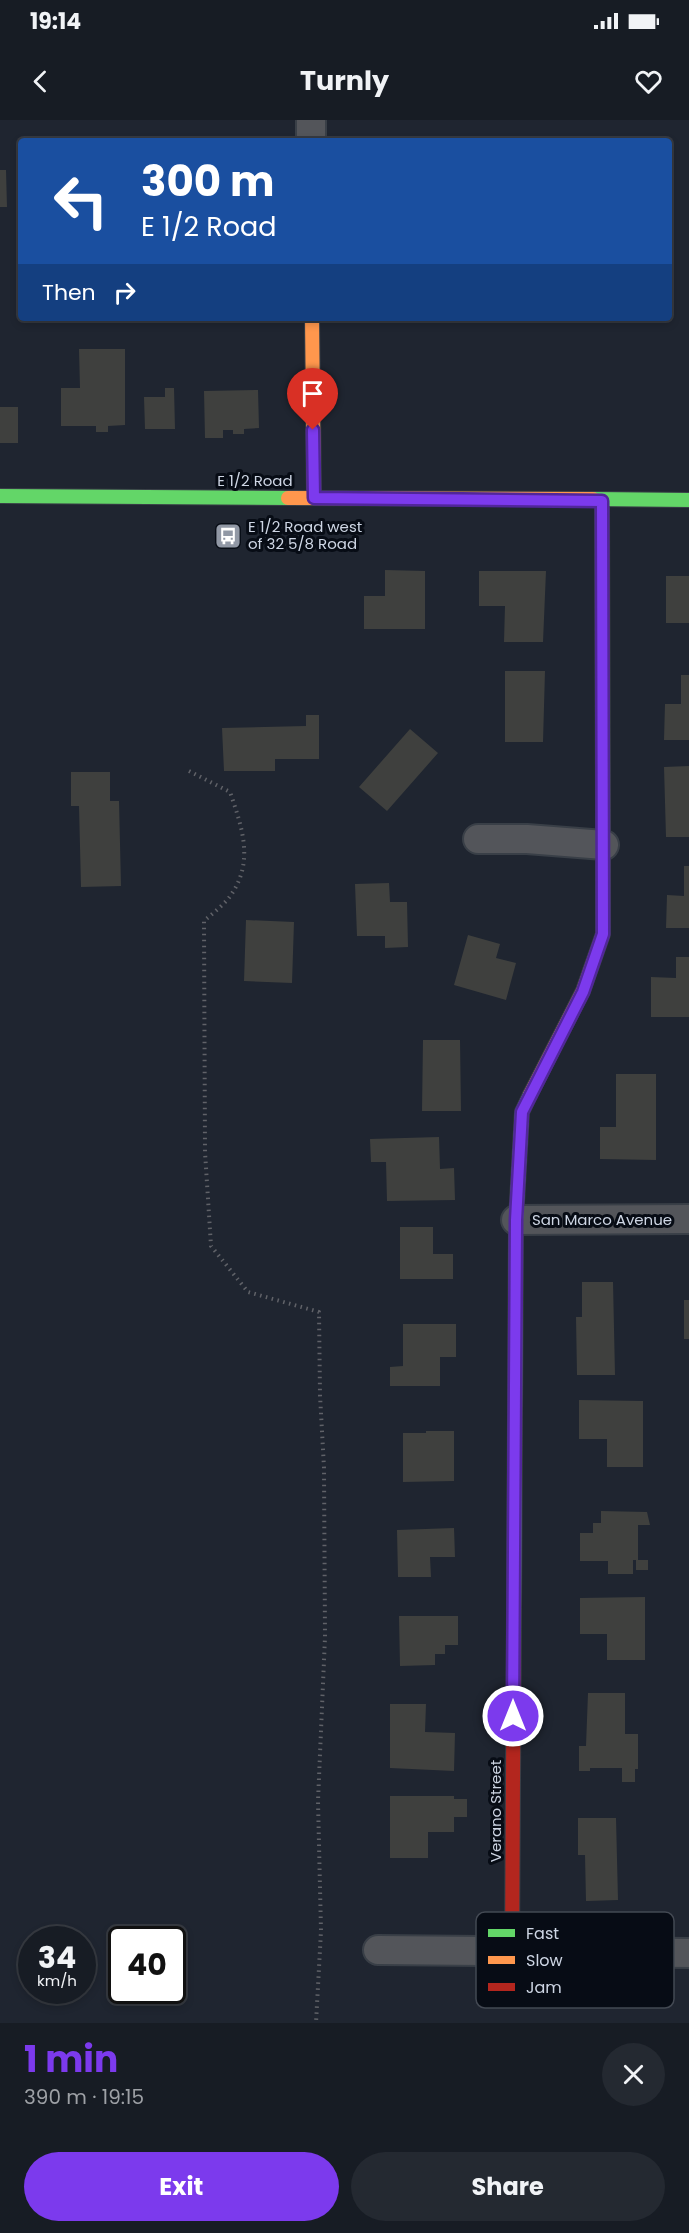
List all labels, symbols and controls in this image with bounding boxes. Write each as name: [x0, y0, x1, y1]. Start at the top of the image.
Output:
text: 19:14: [30, 6, 81, 37]
text: Turnly: [300, 62, 389, 99]
icon: back: [24, 65, 57, 98]
icon: heart: [632, 65, 665, 98]
text: 300 m: [141, 152, 275, 211]
icon: left: [42, 162, 120, 240]
text: E 1/2 Road: [141, 208, 277, 245]
icon: right: [108, 276, 141, 309]
text: Then: [42, 277, 96, 308]
pin: [287, 368, 338, 430]
icon: arrive: [296, 377, 329, 410]
street label: E 1/2 Road: [217, 470, 293, 491]
place label: E 1/2 Road west of 32 5/8 Road: [248, 516, 362, 554]
bus stop icon: E 1/2 Road west of 32 5/8 Road: [213, 521, 243, 551]
street label: San Marco Avenue: [532, 1209, 672, 1230]
position arrow: [481, 1684, 545, 1748]
street label: Verano Street: [485, 1760, 506, 1862]
legend: [476, 1912, 674, 2008]
text: Fast: [526, 1922, 559, 1945]
speed limit sign: 40: [108, 1926, 186, 2004]
text: 34: [38, 1936, 76, 1979]
text: Slow: [526, 1949, 563, 1972]
text: km/h: [37, 1970, 77, 1991]
text: Jam: [526, 1976, 562, 1999]
text: 1 min: [24, 2034, 118, 2085]
button: close: [602, 2043, 665, 2106]
text: 390 m · 19:15: [24, 2083, 144, 2111]
button: Exit: [24, 2152, 339, 2221]
button: Share: [351, 2152, 665, 2221]

